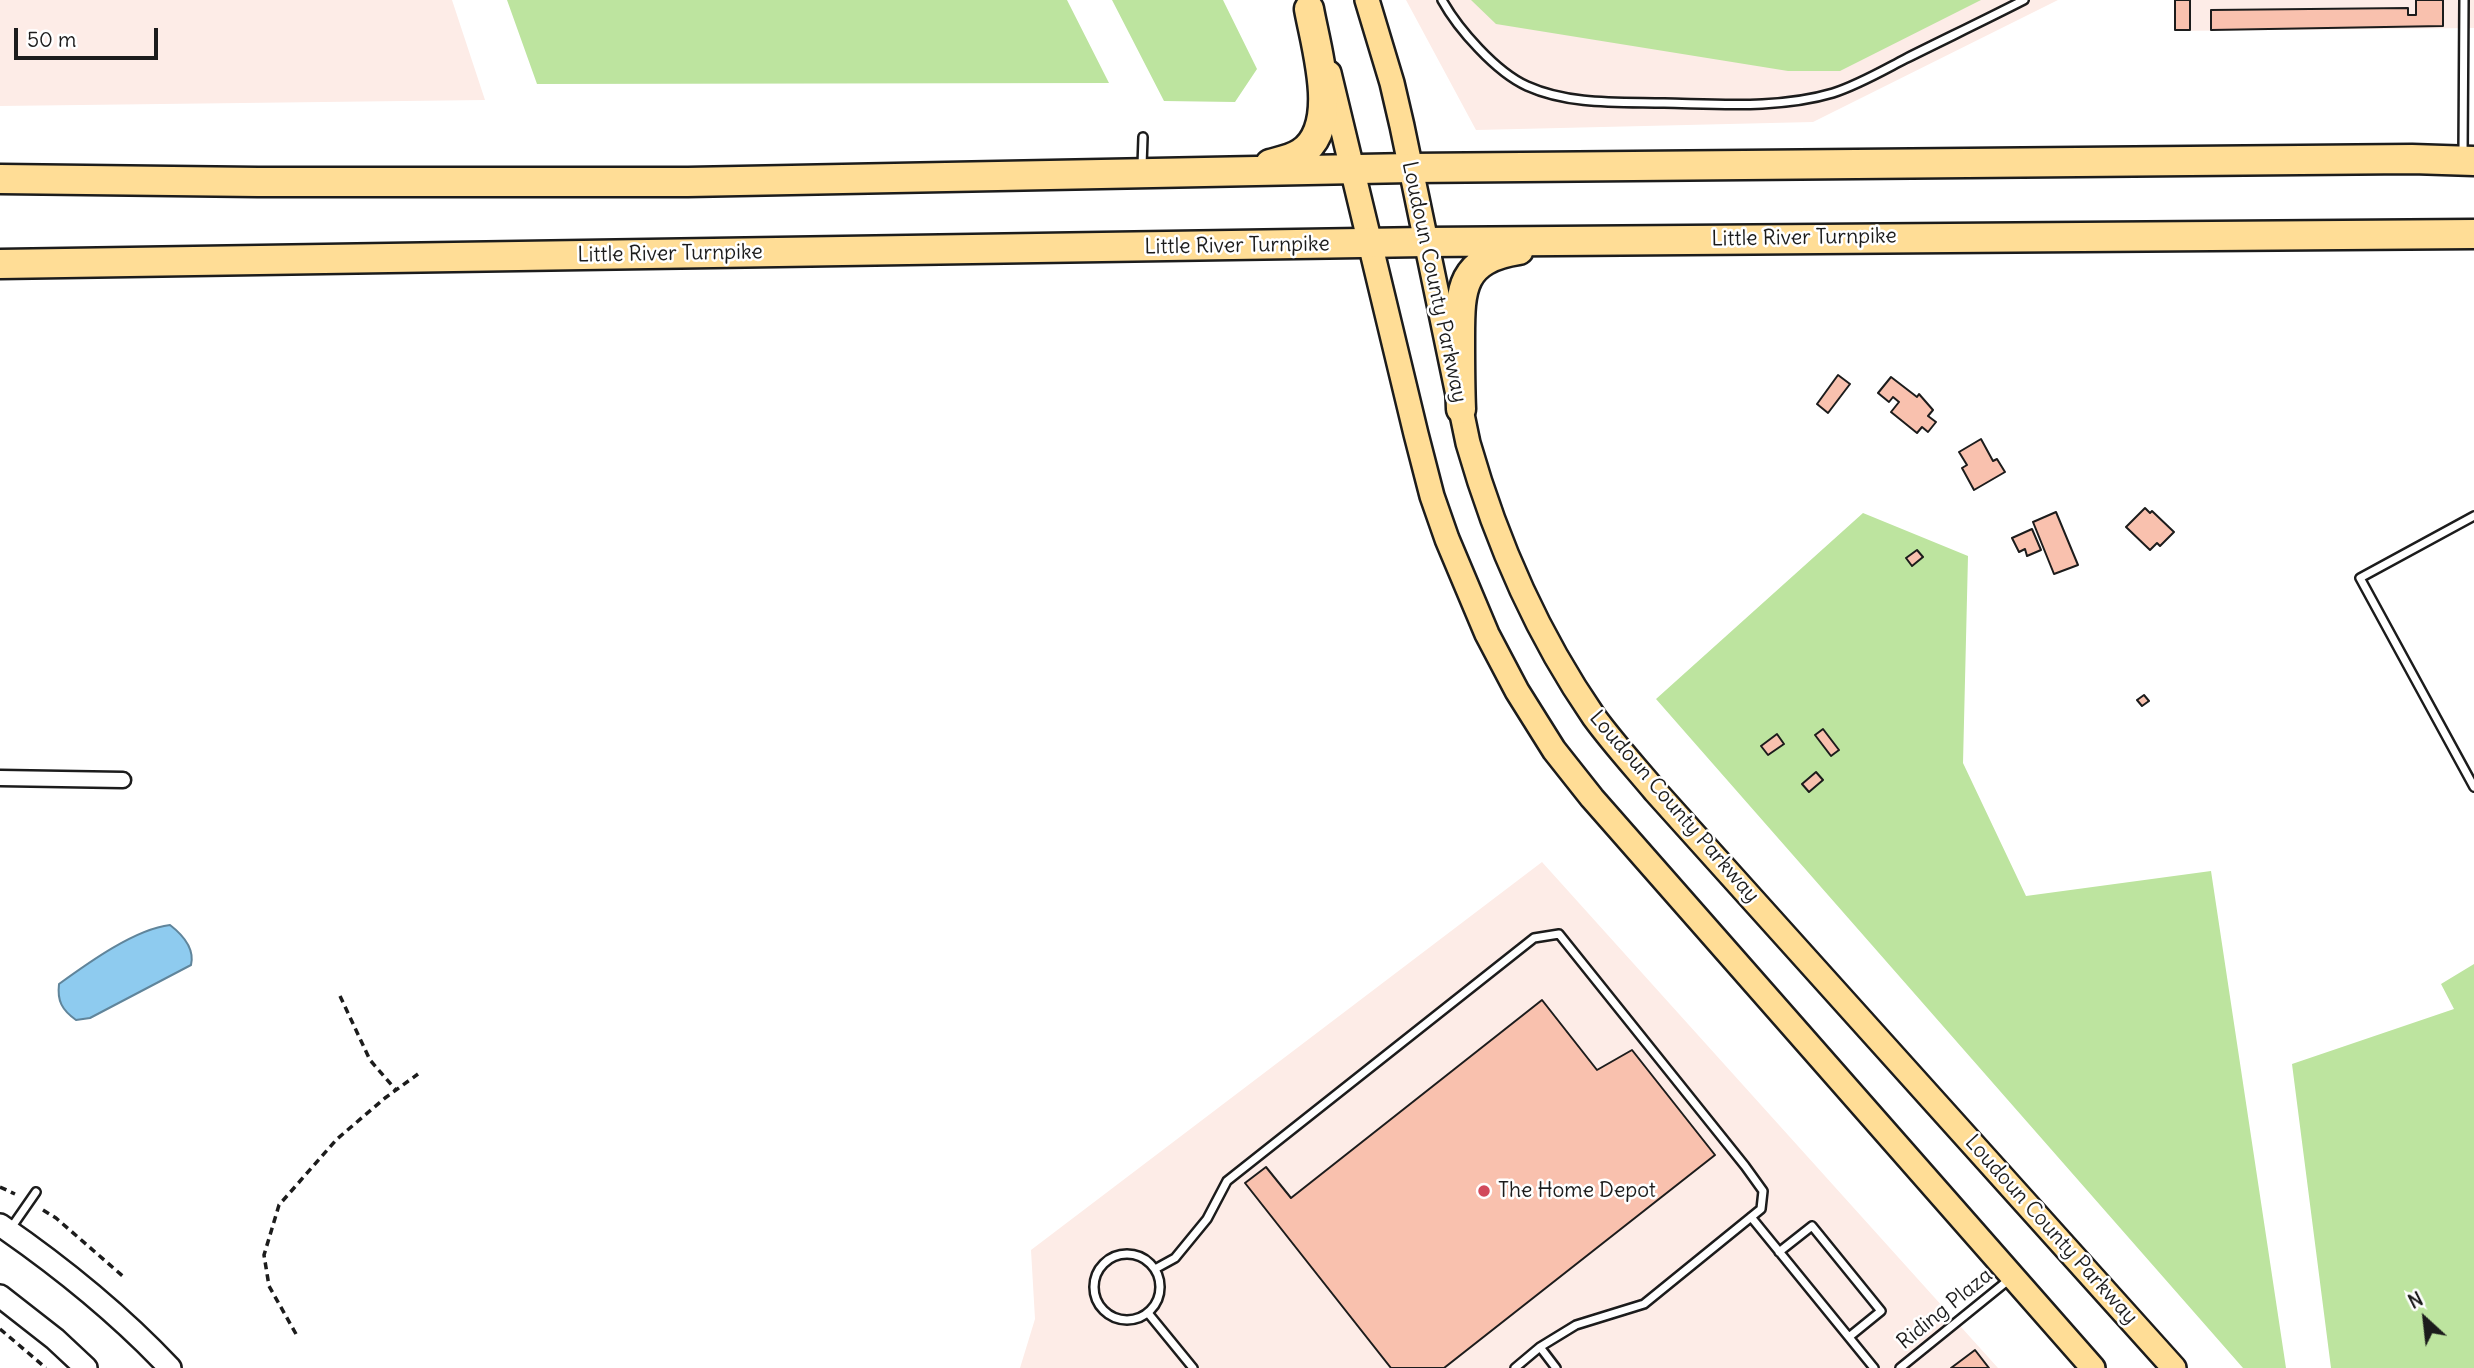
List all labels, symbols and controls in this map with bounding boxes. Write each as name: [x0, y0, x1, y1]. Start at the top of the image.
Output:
scale bar: [18, 14, 161, 58]
text: 50 m: [27, 26, 76, 53]
street label: Loudoun County Parkway: [1396, 159, 1472, 405]
street label: Little River Turnpike: [1711, 224, 1897, 252]
street label: Little River Turnpike: [1144, 232, 1330, 260]
street label: Little River Turnpike: [577, 240, 763, 268]
street label: Loudoun County Parkway: [1584, 706, 1764, 908]
street label: Loudoun County Parkway: [1959, 1130, 2143, 1330]
place label: The Home Depot: [1498, 1178, 1656, 1204]
marker: The Home Depot: [1476, 1183, 1492, 1199]
street label: Riding Plaza: [1892, 1263, 1998, 1355]
north arrow: [2390, 1284, 2460, 1354]
text: N: [2404, 1287, 2427, 1314]

